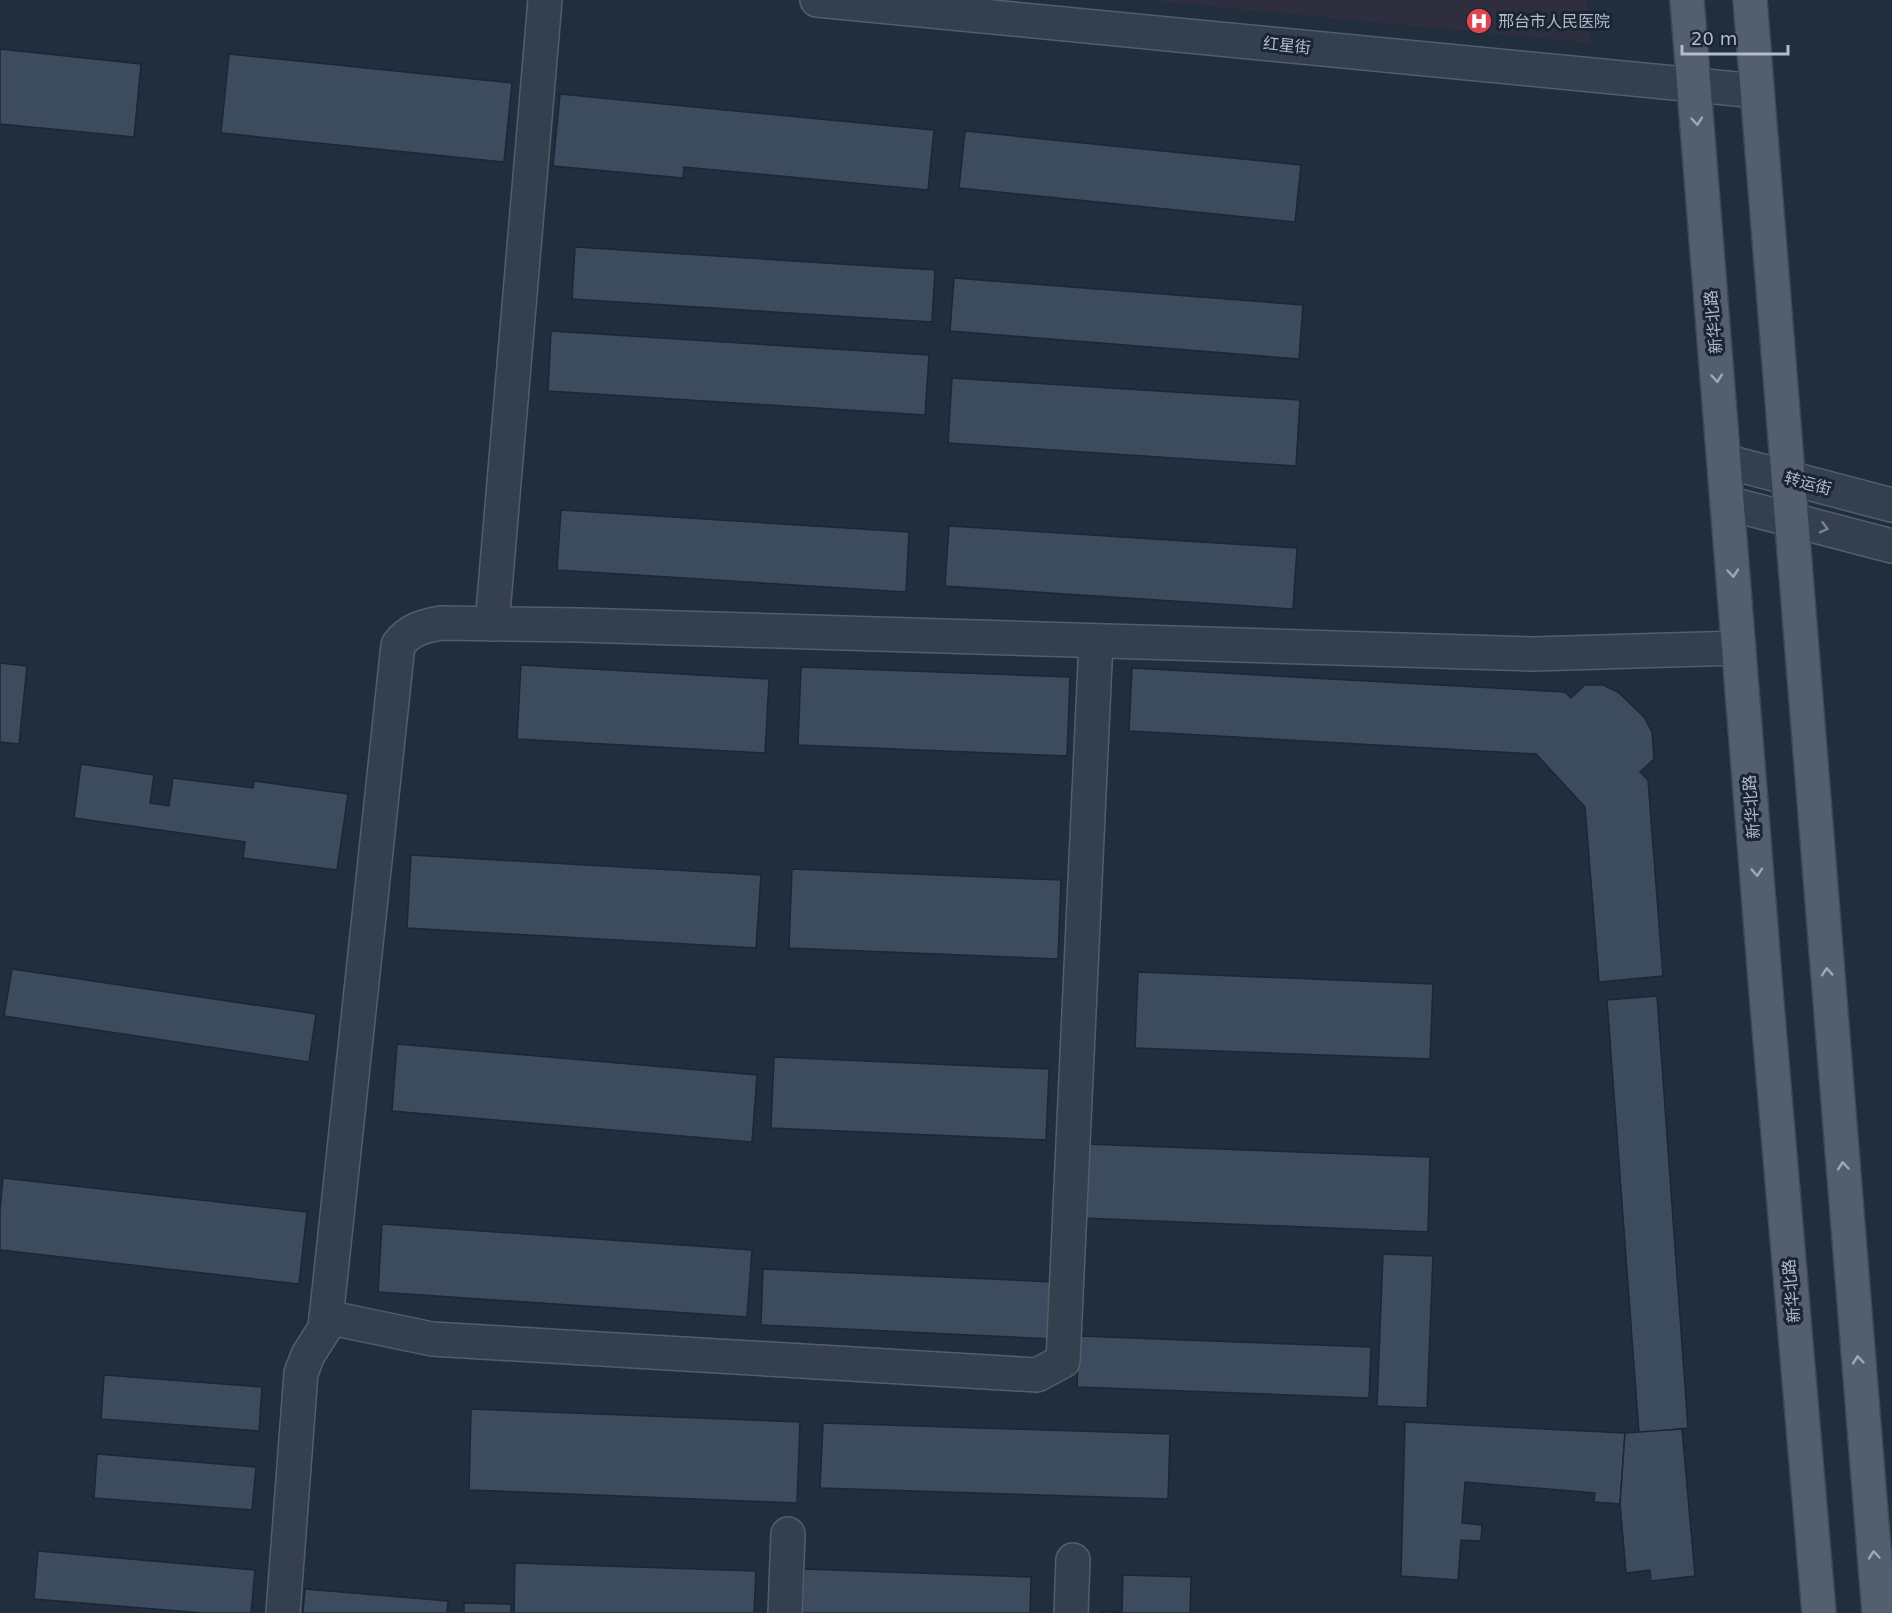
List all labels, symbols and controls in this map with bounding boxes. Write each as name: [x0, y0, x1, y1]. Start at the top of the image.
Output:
hospital icon: 邢台市人民医院: [1464, 6, 1494, 36]
place label: 邢台市人民医院: [1498, 12, 1610, 31]
scale bar: [1682, 18, 1788, 56]
text: 20 m: [1691, 28, 1737, 49]
street label: 红星街: [1262, 34, 1312, 57]
one-way arrow: [1690, 117, 1703, 126]
street label: 新华北路: [1701, 289, 1726, 355]
one-way arrow: [1711, 374, 1724, 383]
street label: 转运街: [1782, 468, 1834, 499]
one-way arrow: [1819, 521, 1829, 534]
one-way arrow: [1726, 568, 1739, 577]
street label: 新华北路: [1740, 774, 1763, 840]
one-way arrow: [1750, 867, 1763, 876]
one-way arrow: [1820, 967, 1833, 976]
one-way arrow: [1836, 1161, 1849, 1170]
street label: 新华北路: [1779, 1258, 1804, 1324]
one-way arrow: [1852, 1356, 1865, 1365]
one-way arrow: [1868, 1550, 1881, 1559]

